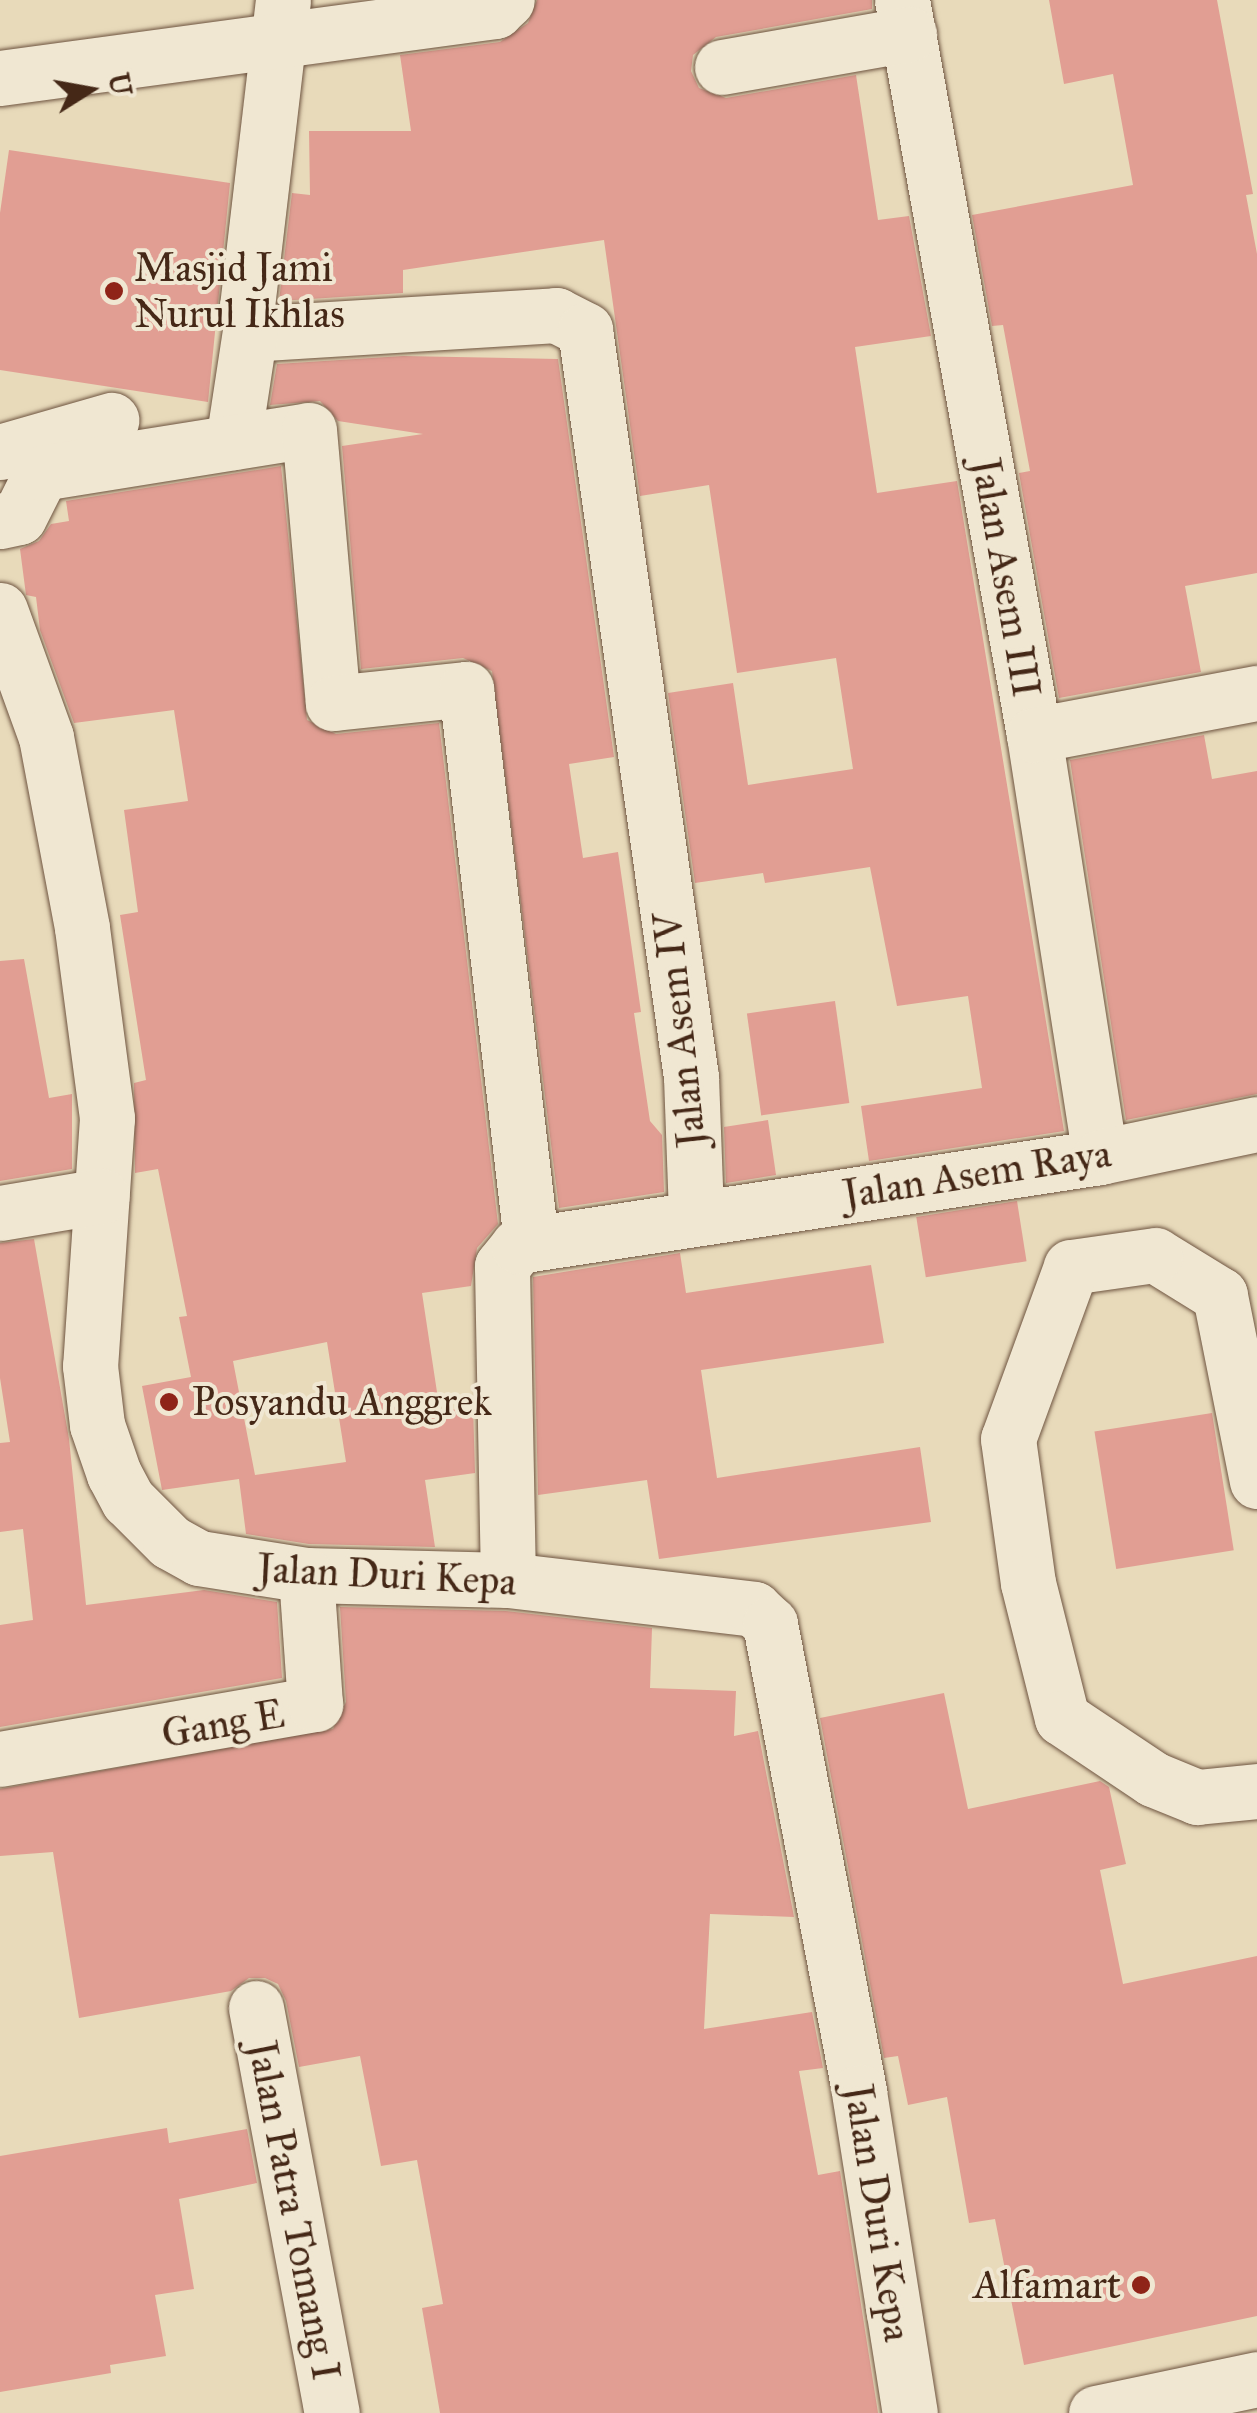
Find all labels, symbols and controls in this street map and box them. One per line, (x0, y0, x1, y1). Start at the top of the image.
north arrow (40, 40, 140, 140)
text: U (101, 70, 139, 98)
place label: Masjid Jami Nurul Ikhlas (134, 244, 345, 338)
marker: Masjid Jami Nurul Ikhlas (103, 280, 125, 302)
street label: Jalan Asem III (961, 455, 1051, 701)
street label: Jalan Asem IV (644, 910, 716, 1150)
street label: Jalan Asem Raya (840, 1129, 1114, 1219)
place label: Posyandu Anggrek (192, 1378, 492, 1426)
marker: Posyandu Anggrek (156, 1389, 182, 1415)
street label: Jalan Duri Kepa (256, 1544, 518, 1606)
street label: Gang E (158, 1690, 288, 1758)
street label: Jalan Patra Tomang I (238, 2037, 350, 2385)
street label: Jalan Duri Kepa (834, 2081, 922, 2345)
place label: Alfamart (973, 2261, 1121, 2309)
marker: Alfamart (1130, 2274, 1152, 2296)

